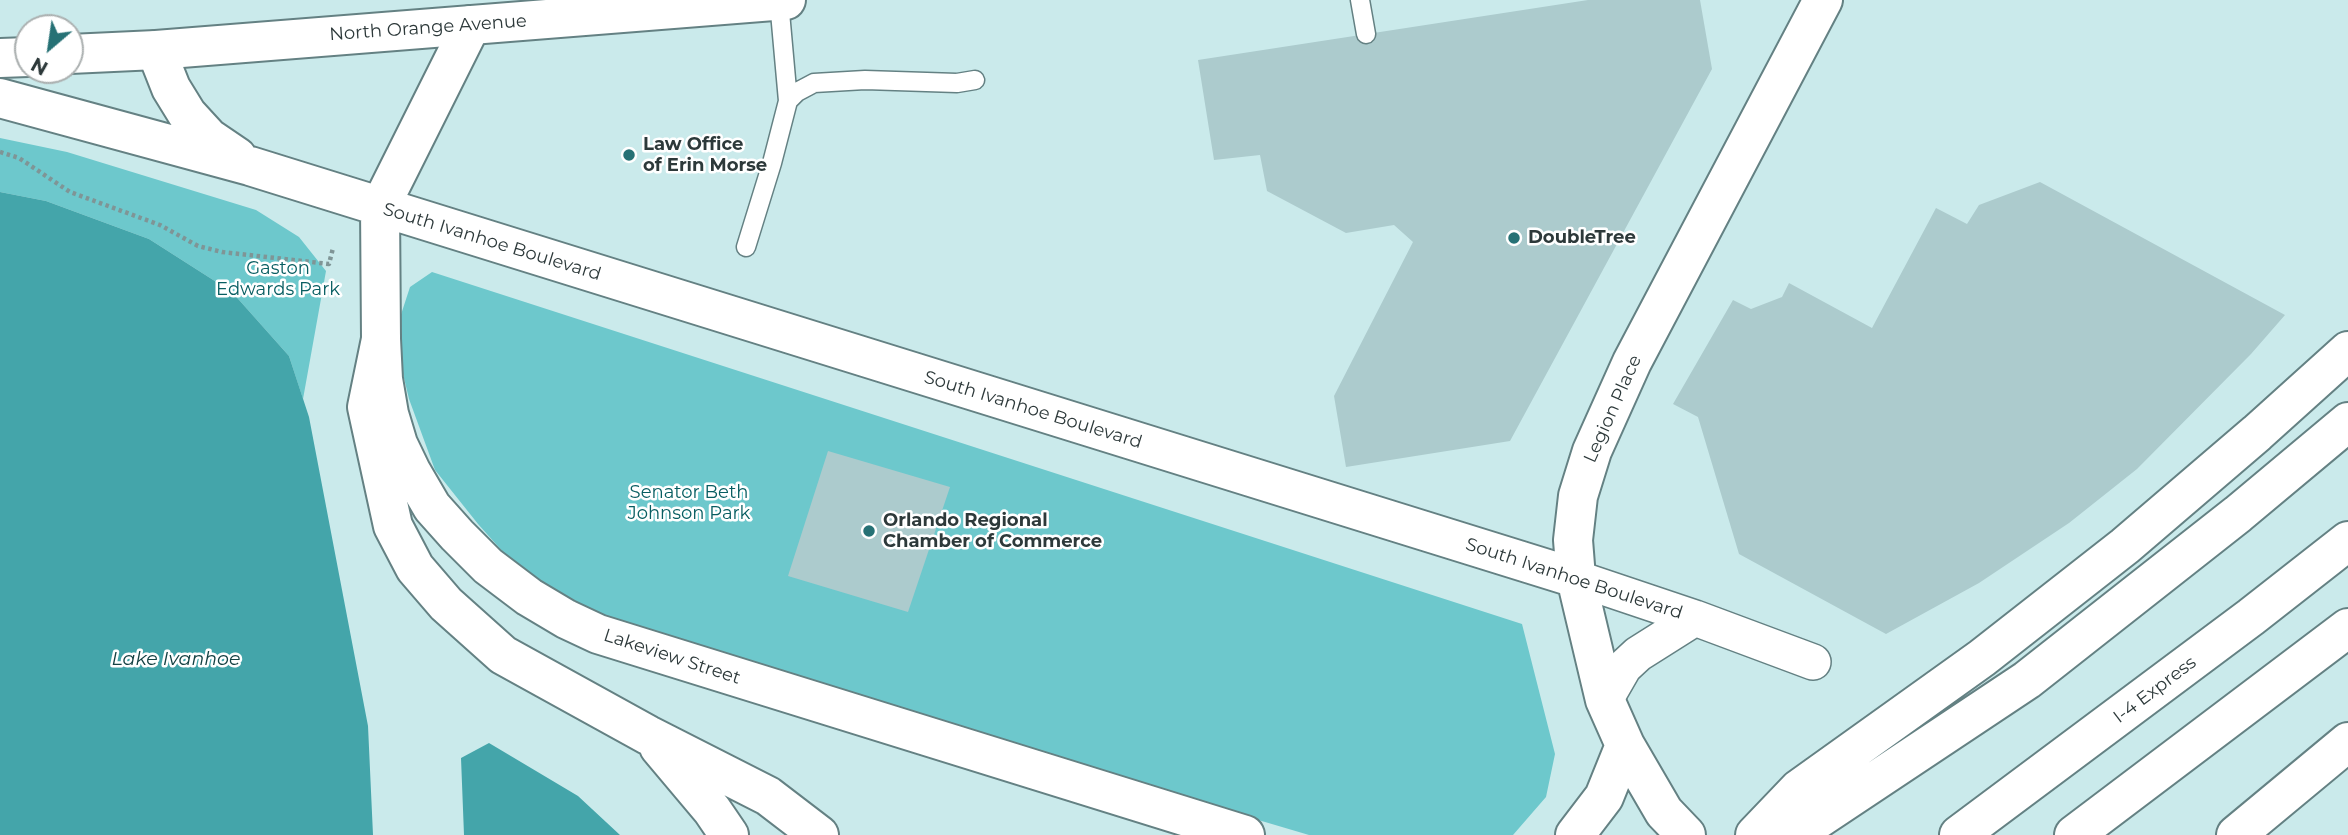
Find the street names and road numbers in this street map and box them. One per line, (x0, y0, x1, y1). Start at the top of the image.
street label: North Orange Avenue (329, 10, 527, 46)
street label: South Ivanhoe Boulevard (380, 198, 604, 286)
street label: Legion Place (1580, 352, 1646, 466)
street label: South Ivanhoe Boulevard (921, 366, 1145, 454)
street label: South Ivanhoe Boulevard (1463, 534, 1685, 624)
street label: Lakeview Street (601, 625, 743, 689)
street label: I-4 Express (2109, 652, 2201, 728)

